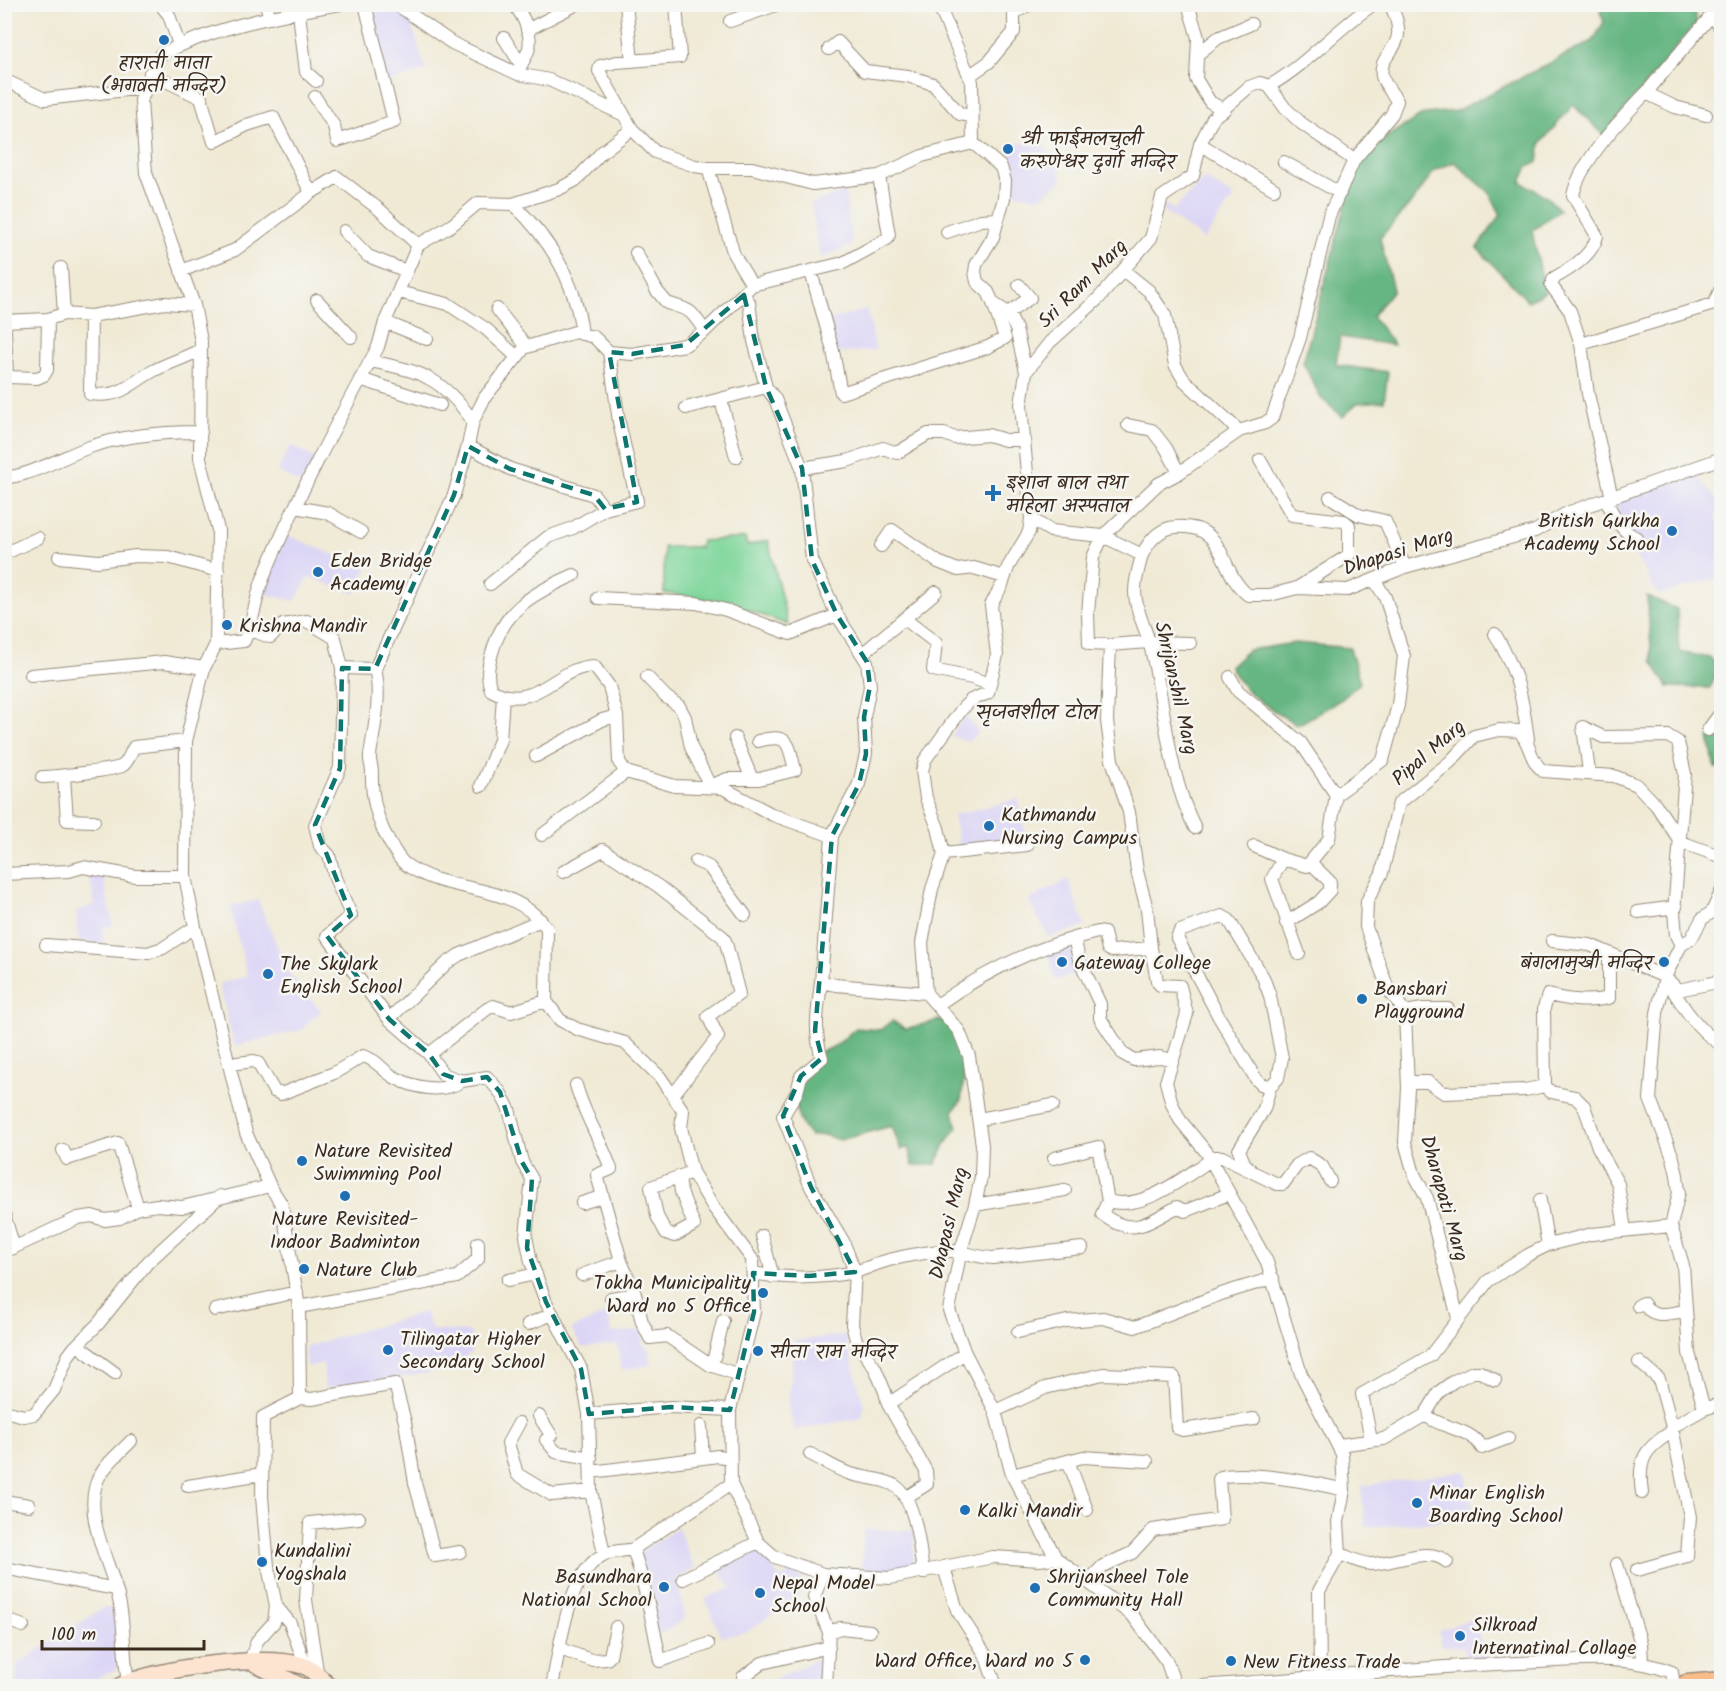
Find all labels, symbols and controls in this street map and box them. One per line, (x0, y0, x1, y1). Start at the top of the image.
marker: हाराती माता (भगवती मन्दिर) (157, 33, 171, 47)
place label: हाराती माता (भगवती मन्दिर) (101, 48, 227, 103)
place label: श्री फाईमलचुली करुणेश्वर दुर्गा मन्दिर (1020, 124, 1178, 179)
marker: श्री फाईमलचुली करुणेश्वर दुर्गा मन्दिर (1001, 142, 1015, 156)
street label: Sri Ram Marg (1031, 232, 1136, 337)
place label: इशान बाल तथा महिला अस्पताल (1006, 468, 1133, 523)
marker: इशान बाल तथा महिला अस्पताल (984, 484, 1002, 502)
place label: British Gurkha Academy School (1524, 506, 1660, 561)
street label: Dhapasi Marg (1339, 520, 1458, 586)
marker: British Gurkha Academy School (1665, 524, 1679, 538)
place label: Eden Bridge Academy (330, 546, 432, 601)
marker: Eden Bridge Academy (311, 565, 325, 579)
place label: Krishna Mandir (239, 611, 368, 643)
marker: Krishna Mandir (220, 618, 234, 632)
street label: Shrijanshil Marg (1144, 619, 1206, 758)
district label: सृजनशील टोल (976, 697, 1102, 730)
street label: Pipal Marg (1385, 712, 1473, 795)
place label: Kathmandu Nursing Campus (1001, 800, 1138, 855)
marker: Kathmandu Nursing Campus (982, 819, 996, 833)
place label: Gateway College (1074, 948, 1211, 980)
place label: बंगलामुखी मन्दिर (1520, 948, 1655, 980)
place label: The Skylark English School (280, 949, 402, 1004)
marker: Gateway College (1055, 955, 1069, 969)
marker: बंगलामुखी मन्दिर (1657, 955, 1671, 969)
marker: The Skylark English School (261, 967, 275, 981)
place label: Bansbari Playground (1374, 974, 1465, 1029)
marker: Bansbari Playground (1355, 992, 1369, 1006)
street label: Dharapati Marg (1410, 1132, 1476, 1265)
place label: Nature Revisited Swimming Pool (314, 1136, 453, 1191)
marker: Nature Revisited Swimming Pool (295, 1154, 309, 1168)
street label: Dhapasi Marg (921, 1164, 978, 1283)
marker: Nature Revisited- Indoor Badminton (338, 1189, 352, 1203)
place label: Nature Revisited- Indoor Badminton (270, 1204, 420, 1259)
place label: Nature Club (316, 1255, 417, 1287)
marker: Nature Club (297, 1262, 311, 1276)
place label: Tokha Municipality Ward no 5 Office (594, 1268, 752, 1323)
marker: Tokha Municipality Ward no 5 Office (756, 1286, 770, 1300)
place label: Tilingatar Higher Secondary School (400, 1324, 545, 1379)
place label: सीता राम मन्दिर (770, 1337, 899, 1369)
marker: Tilingatar Higher Secondary School (381, 1343, 395, 1357)
marker: सीता राम मन्दिर (751, 1344, 765, 1358)
place label: Minar English Boarding School (1429, 1478, 1563, 1533)
place label: Kalki Mandir (977, 1496, 1084, 1528)
marker: Minar English Boarding School (1410, 1496, 1424, 1510)
marker: Kalki Mandir (958, 1503, 972, 1517)
place label: Kundalini Yogshala (274, 1536, 352, 1591)
marker: Kundalini Yogshala (255, 1555, 269, 1569)
place label: Basundhara National School (521, 1562, 652, 1617)
place label: Shrijansheel Tole Community Hall (1047, 1562, 1189, 1617)
place label: Nepal Model School (772, 1568, 875, 1623)
marker: Basundhara National School (657, 1580, 671, 1594)
marker: Shrijansheel Tole Community Hall (1028, 1581, 1042, 1595)
marker: Nepal Model School (753, 1586, 767, 1600)
place label: Silkroad Internatinal Collage (1472, 1610, 1636, 1665)
scale bar (42, 1613, 204, 1651)
text: 100 m (51, 1621, 96, 1650)
marker: Silkroad Internatinal Collage (1453, 1629, 1467, 1643)
place label: Ward Office, Ward no 5 (874, 1646, 1074, 1678)
place label: New Fitness Trade (1243, 1647, 1400, 1679)
marker: Ward Office, Ward no 5 (1078, 1653, 1092, 1667)
marker: New Fitness Trade (1224, 1654, 1238, 1668)

